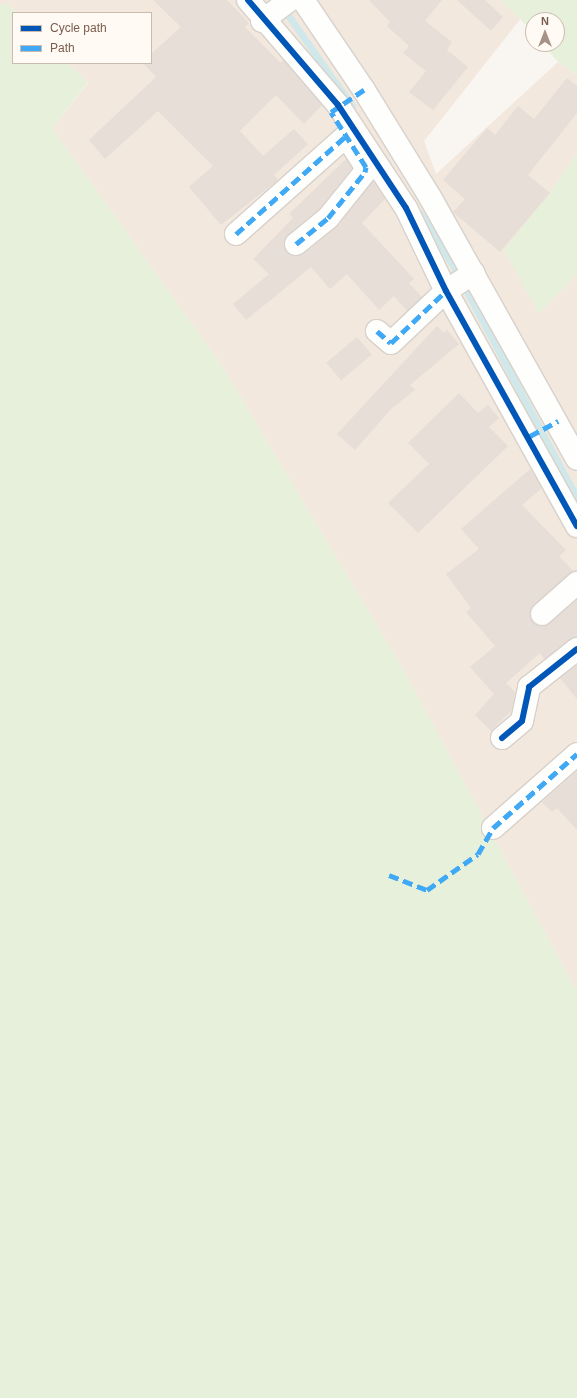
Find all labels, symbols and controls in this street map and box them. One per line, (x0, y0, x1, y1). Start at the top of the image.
legend (12, 12, 152, 64)
north arrow (525, 12, 565, 52)
text: N (541, 15, 549, 27)
text: Cycle path (50, 21, 107, 35)
text: Path (50, 41, 75, 55)

